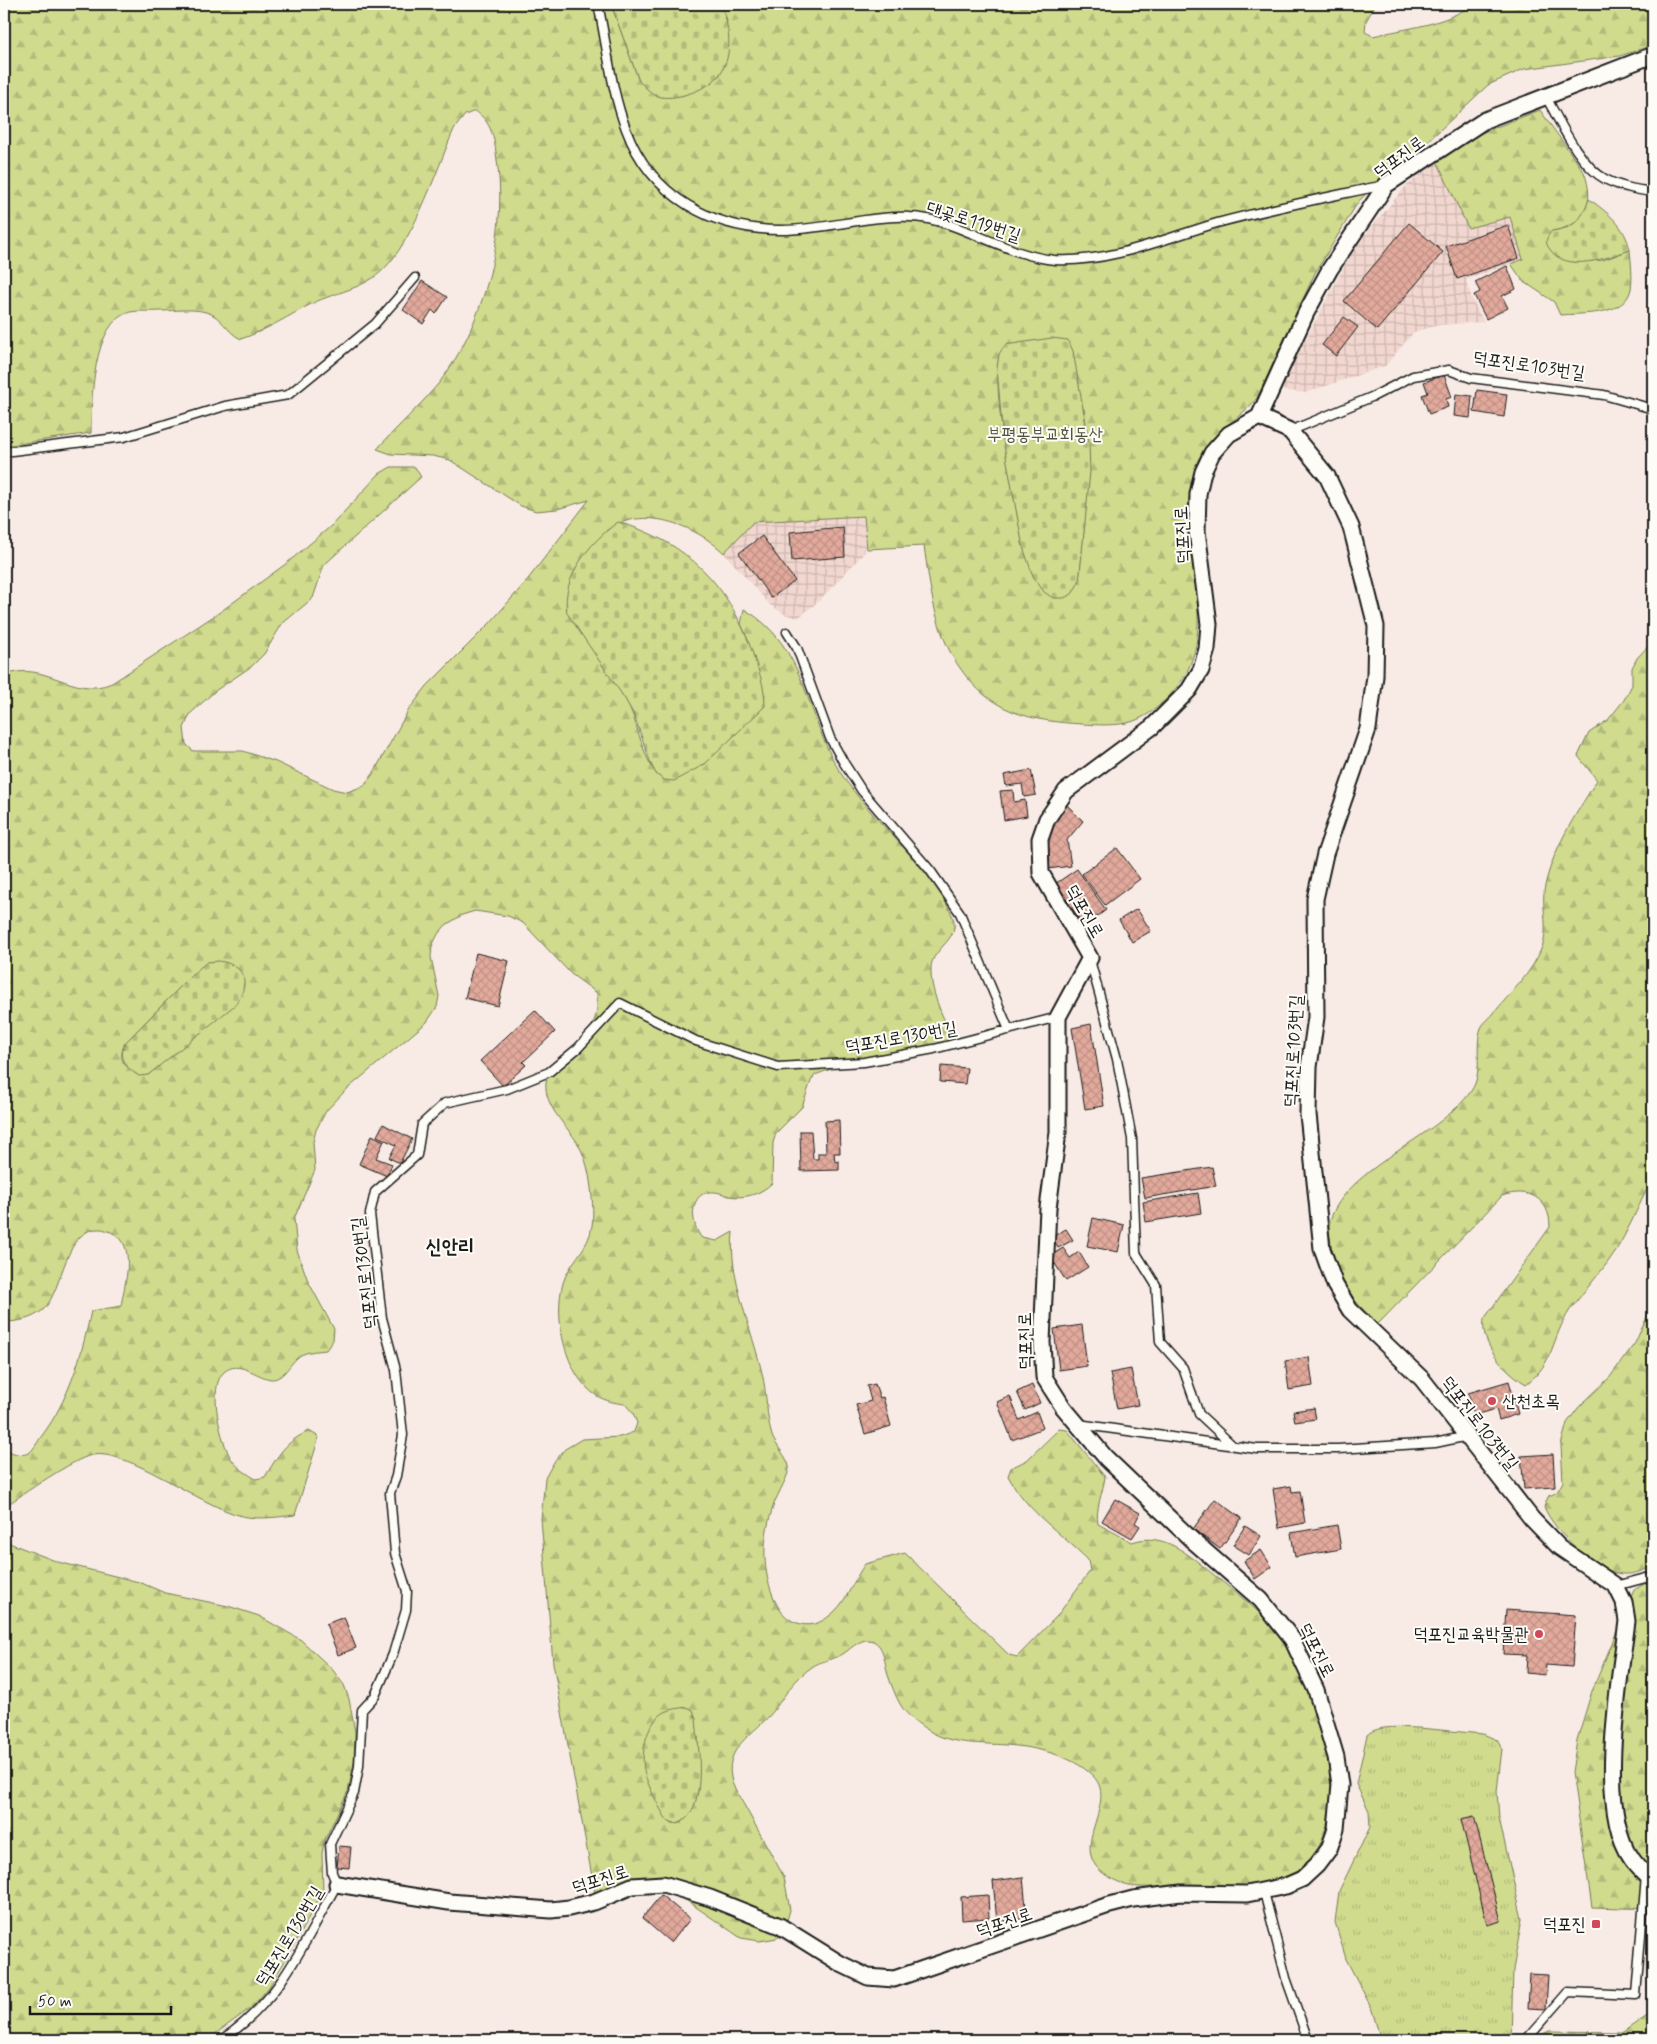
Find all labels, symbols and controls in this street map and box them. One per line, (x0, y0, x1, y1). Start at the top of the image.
street label: 덕포진로 (1369, 131, 1430, 185)
street label: 대곶로119번길 (924, 195, 1024, 249)
street label: 덕포진로103번길 (1471, 346, 1587, 386)
park label: 부평동부교회동산 (987, 423, 1103, 447)
street label: 덕포진로 (1169, 505, 1196, 565)
street label: 덕포진로 (1059, 880, 1109, 943)
street label: 덕포진로103번길 (1279, 993, 1309, 1108)
street label: 덕포진로130번길 (843, 1016, 959, 1060)
street label: 덕포진로130번길 (346, 1215, 384, 1330)
district label: 신안리 (426, 1234, 474, 1261)
street label: 덕포진로 (1013, 1312, 1039, 1370)
street label: 덕포진로103번길 (1435, 1372, 1524, 1476)
place label: 산천초목 (1502, 1390, 1560, 1414)
marker: 산천초목 (1486, 1395, 1498, 1407)
street label: 덕포진로 (1292, 1619, 1340, 1682)
place label: 덕포진교육박물관 (1413, 1623, 1529, 1647)
marker: 덕포진교육박물관 (1533, 1628, 1545, 1640)
street label: 덕포진로 (569, 1860, 632, 1900)
street label: 덕포진로130번길 (250, 1881, 330, 1991)
street label: 덕포진로 (973, 1902, 1036, 1944)
place label: 덕포진 (1543, 1913, 1586, 1937)
marker: 덕포진 (1590, 1918, 1602, 1930)
scale bar (30, 1984, 171, 2016)
text: 50 m (38, 1992, 72, 2012)

